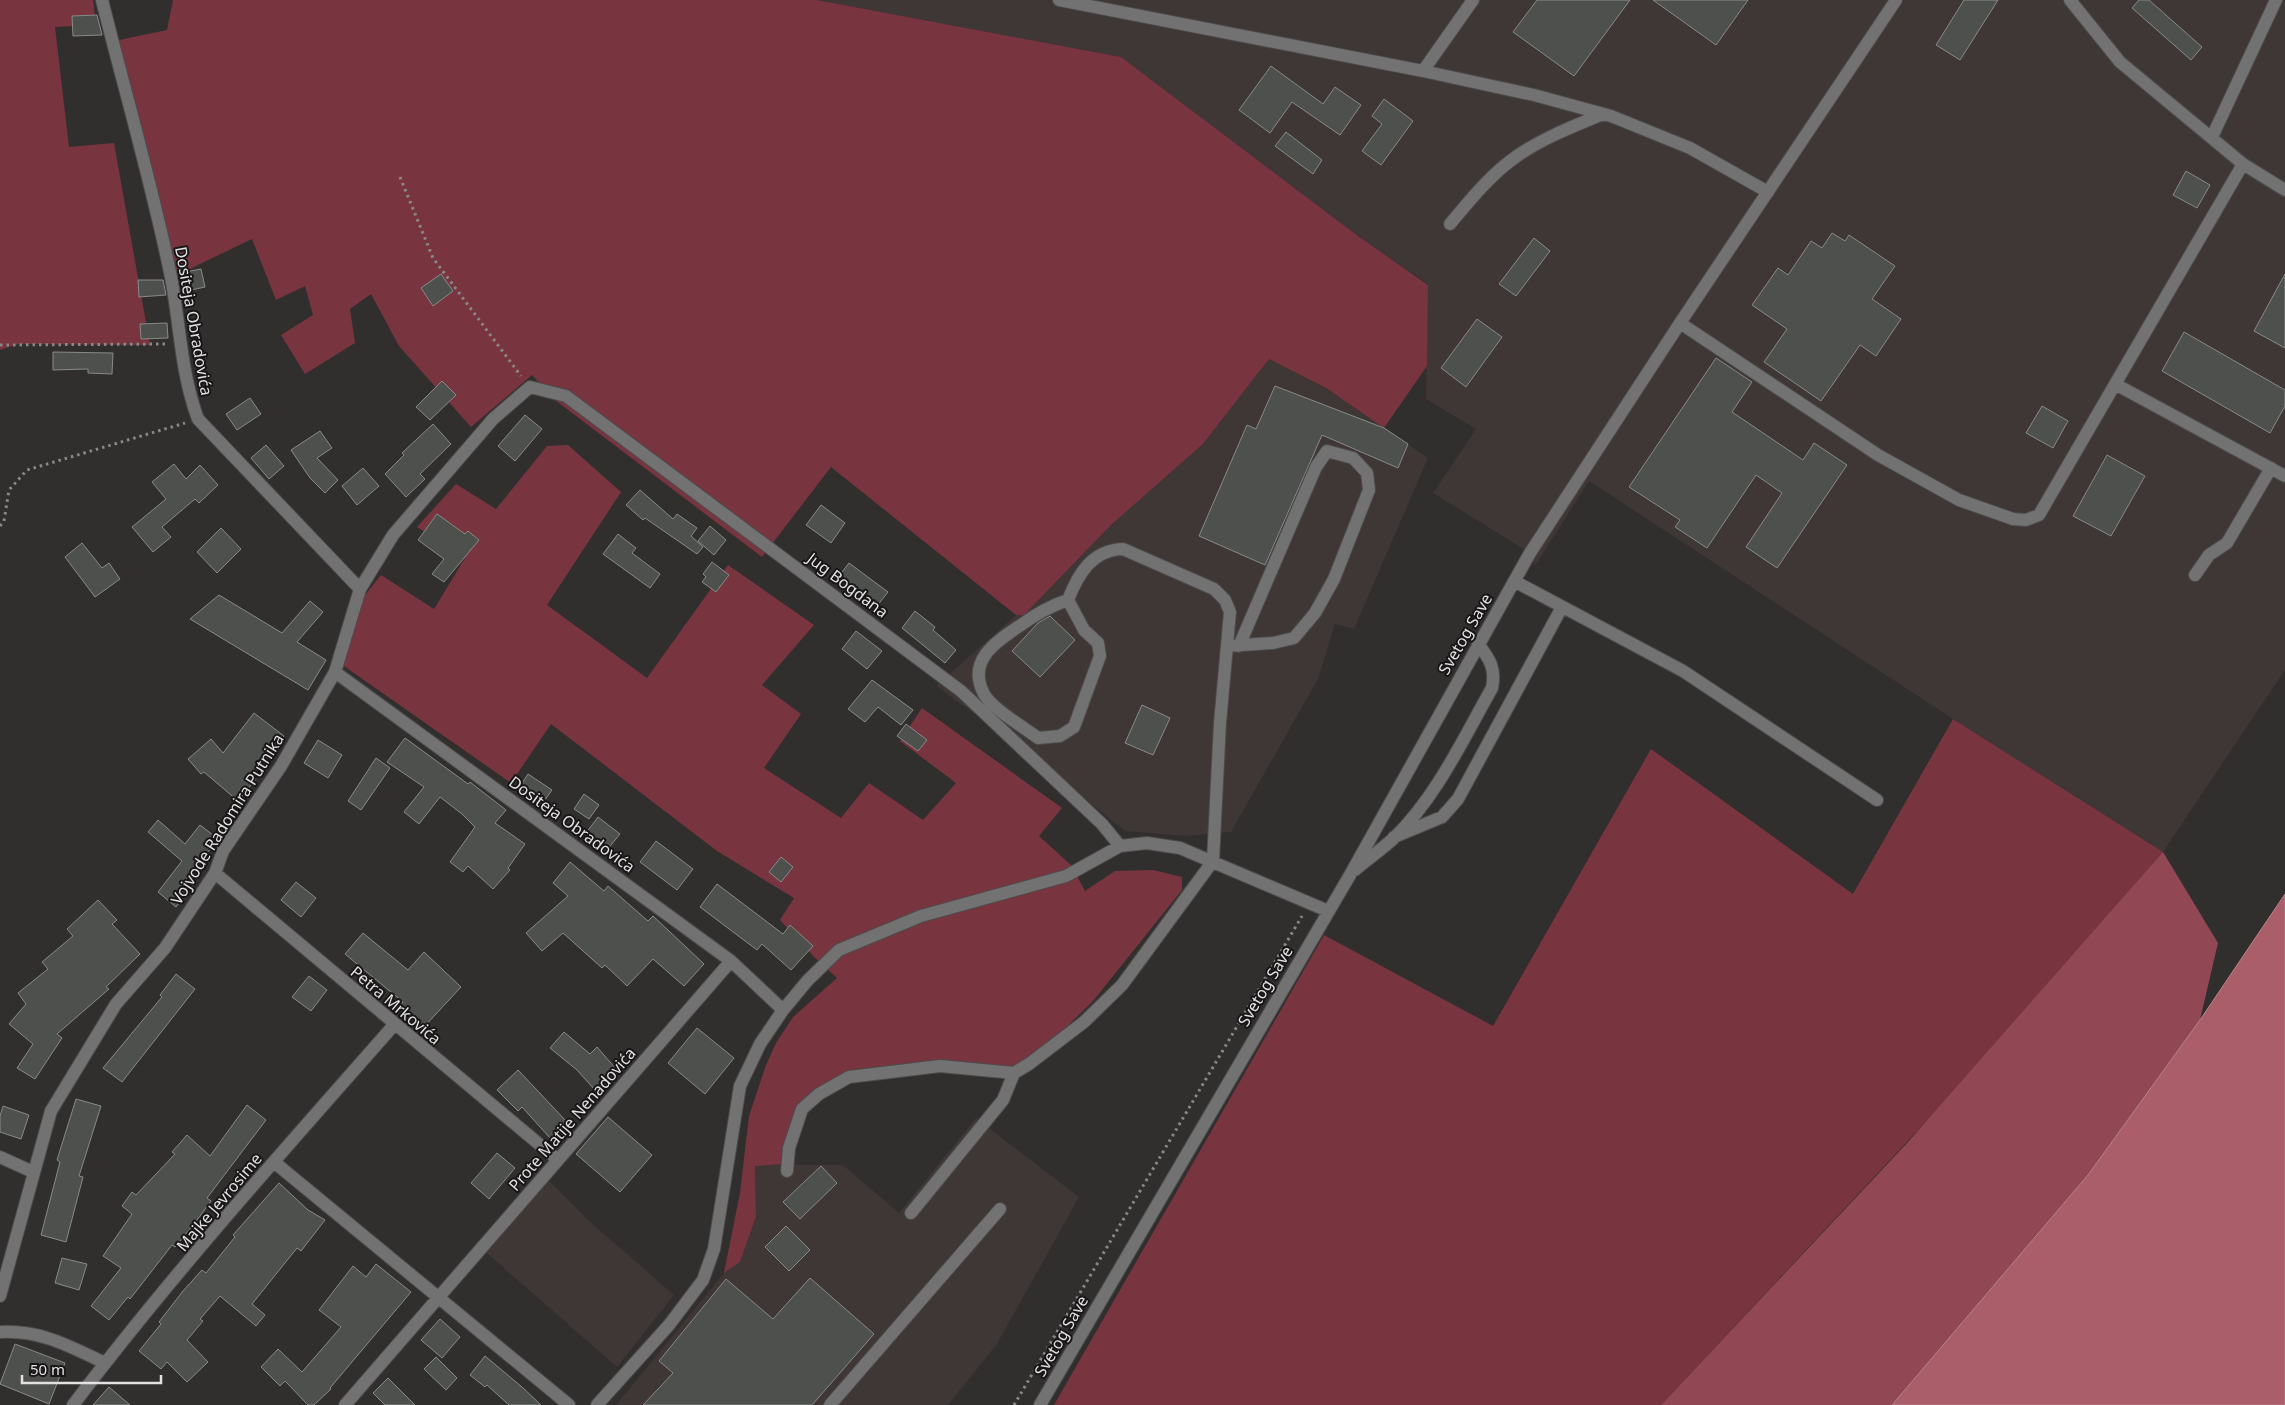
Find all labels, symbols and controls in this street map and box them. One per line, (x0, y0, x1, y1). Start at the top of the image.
street label: Dositeja Obradovića (170, 245, 218, 397)
street label: Jug Bogdana (802, 546, 893, 623)
street label: Svetog Save (1433, 589, 1497, 679)
street label: Vojvode Radomira Putnika (165, 729, 289, 909)
street label: Dositeja Obradovića (504, 771, 640, 877)
street label: Svetog Save (1232, 942, 1298, 1030)
street label: Petra Mrkovića (346, 961, 446, 1049)
street label: Prote Matije Nenadovića (504, 1043, 640, 1195)
street label: Majke Jevrosime (171, 1148, 267, 1256)
street label: Svetog Save (1029, 1291, 1093, 1381)
scale bar (22, 1352, 161, 1384)
text: 50 m (30, 1359, 65, 1379)

